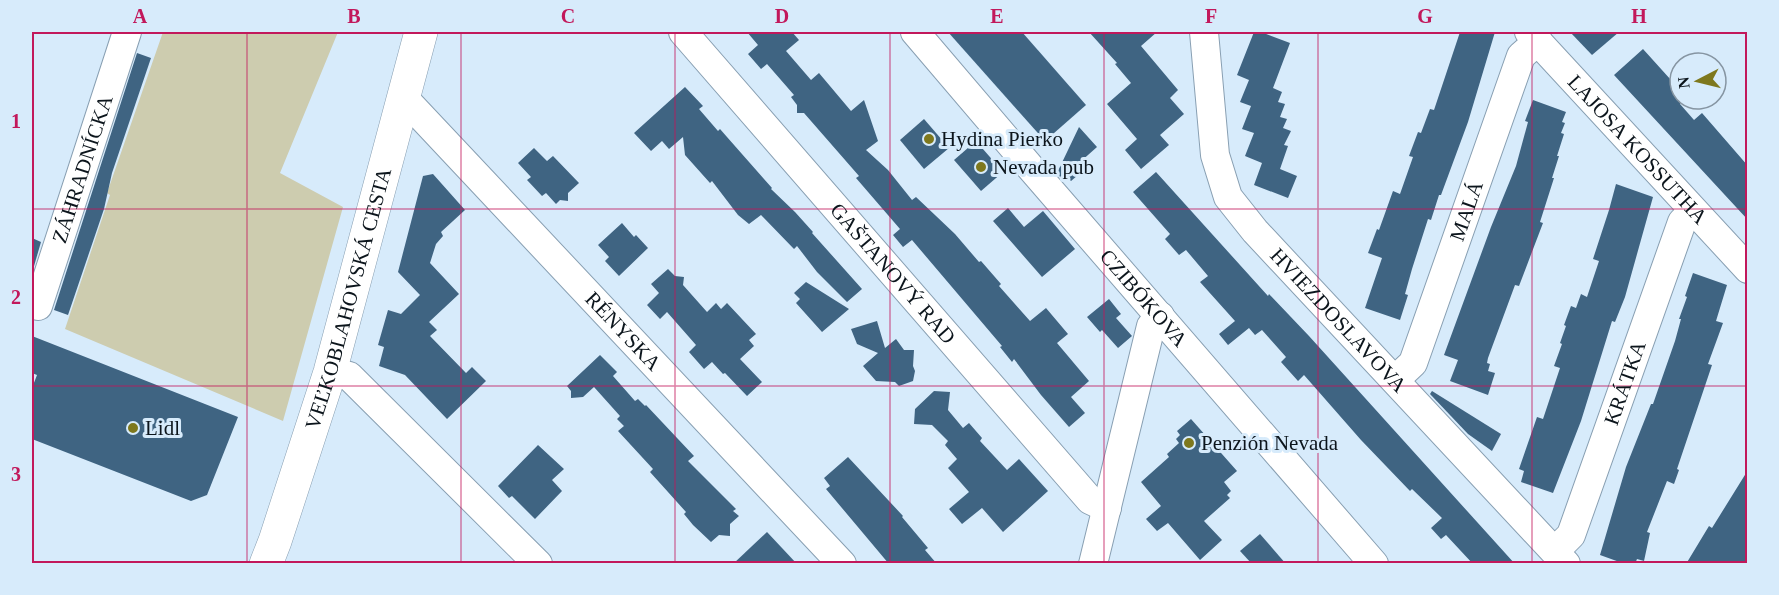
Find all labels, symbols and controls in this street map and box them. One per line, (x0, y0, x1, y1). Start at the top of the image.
text: A (133, 5, 148, 27)
text: B (347, 5, 361, 27)
text: C (561, 5, 575, 27)
text: D (775, 5, 789, 27)
text: E (990, 5, 1004, 27)
text: F (1205, 5, 1217, 27)
text: G (1417, 5, 1433, 27)
text: H (1631, 5, 1647, 27)
north arrow (1668, 51, 1728, 111)
street label: LAJOSA KOSSUTHA (1563, 70, 1713, 230)
text: N (1674, 76, 1693, 90)
street label: ZÁHRADNÍCKA (47, 91, 118, 246)
text: 1 (11, 110, 21, 132)
place label: Hydina Pierko (941, 127, 1063, 151)
marker: Hydina Pierko (922, 132, 936, 146)
place label: Nevada pub (993, 155, 1094, 179)
marker: Nevada pub (974, 160, 988, 174)
street label: VEĽKOBLAHOVSKÁ CESTA (300, 164, 396, 433)
street label: MALÁ (1445, 177, 1488, 244)
street label: GAŠTANOVÝ RAD (825, 198, 961, 349)
street label: HVIEZDOSLAVOVA (1265, 243, 1412, 398)
street label: CZIBÓKOVA (1095, 245, 1193, 352)
text: 2 (11, 286, 21, 308)
street label: RÉNYSKA (580, 287, 666, 376)
street label: KRÁTKA (1599, 337, 1651, 428)
place label: Lidl (145, 416, 180, 440)
marker: Lidl (126, 421, 140, 435)
place label: Penzión Nevada (1201, 431, 1339, 455)
marker: Penzión Nevada (1182, 436, 1196, 450)
text: 3 (11, 463, 21, 485)

